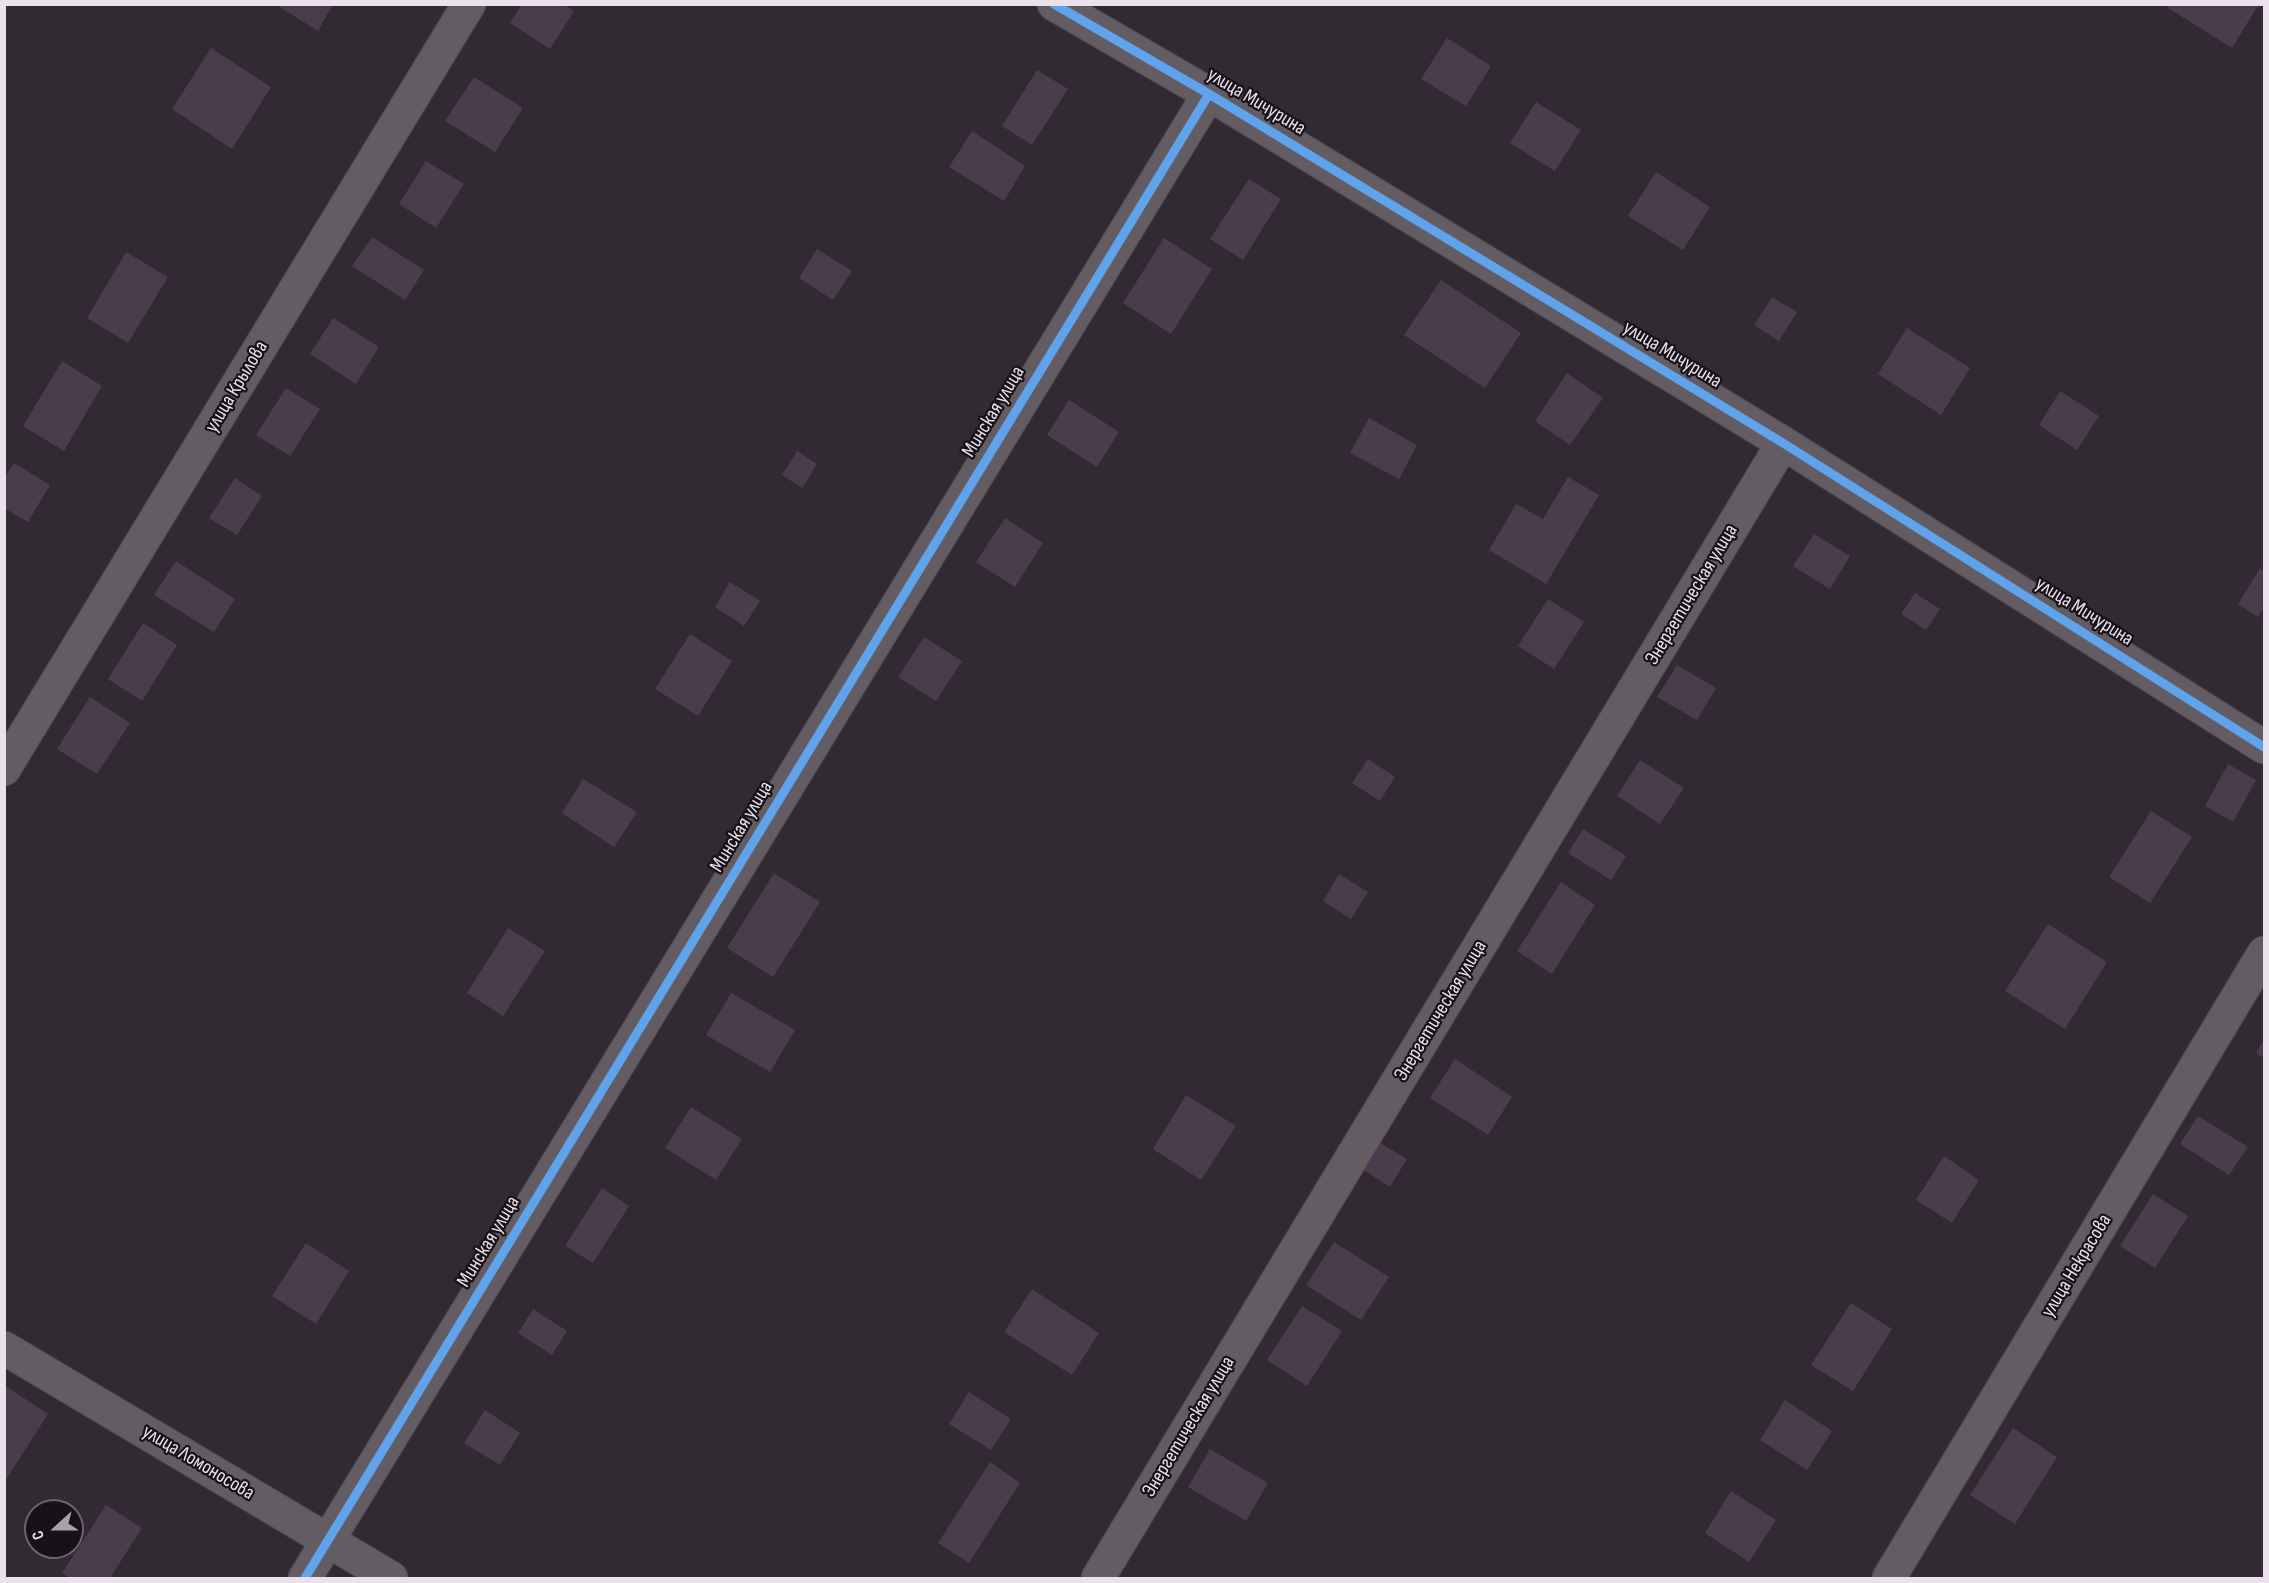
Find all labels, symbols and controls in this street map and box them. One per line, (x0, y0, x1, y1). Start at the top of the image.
street label: улица Мичурина (1202, 63, 1310, 141)
street label: улица Мичурина (1618, 316, 1726, 394)
street label: улица Крылова (200, 337, 274, 437)
street label: Минская улица (957, 362, 1031, 462)
street label: Энергетическая улица (1641, 520, 1743, 670)
street label: улица Мичурина (2031, 572, 2137, 652)
street label: Минская улица (705, 777, 779, 877)
street label: Энергетическая улица (1390, 936, 1492, 1086)
street label: Минская улица (452, 1192, 526, 1292)
street label: улица Некрасова (2037, 1210, 2117, 1322)
street label: Энергетическая улица (1138, 1352, 1240, 1502)
street label: улица Ломоносова (138, 1420, 258, 1506)
north arrow (24, 1499, 84, 1559)
text: С (28, 1528, 49, 1542)

